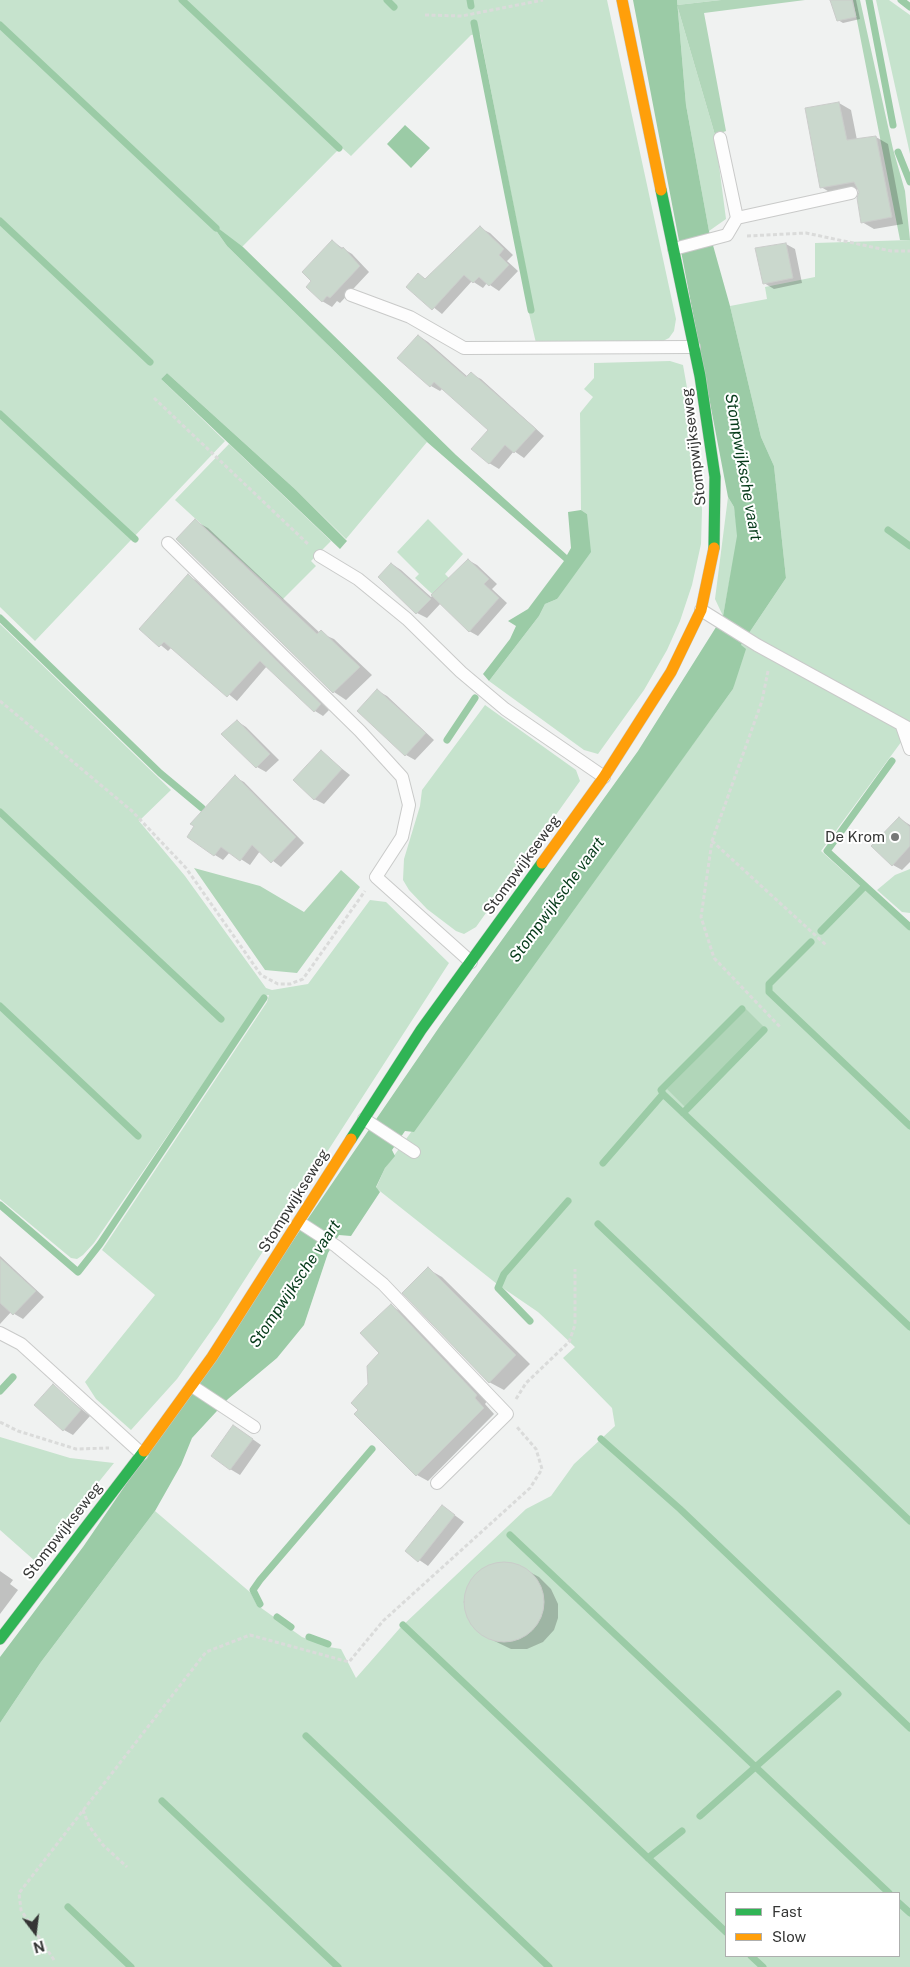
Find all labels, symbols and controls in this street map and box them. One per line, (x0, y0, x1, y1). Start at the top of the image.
street label: Stompwijkseweg (678, 387, 710, 507)
water label: Stompwijksche vaart (721, 392, 765, 542)
street label: Stompwijkseweg (480, 812, 564, 918)
place label: De Krom (825, 828, 885, 846)
marker: De Krom (889, 831, 901, 843)
water label: Stompwijksche vaart (505, 834, 609, 966)
street label: Stompwijkseweg (255, 1146, 333, 1256)
water label: Stompwijksche vaart (245, 1217, 345, 1351)
street label: Stompwijkseweg (19, 1479, 107, 1583)
legend (725, 1892, 900, 1957)
text: Fast (772, 1903, 802, 1920)
north arrow (10, 1907, 60, 1957)
text: Slow (772, 1928, 806, 1945)
text: N (32, 1937, 46, 1956)

